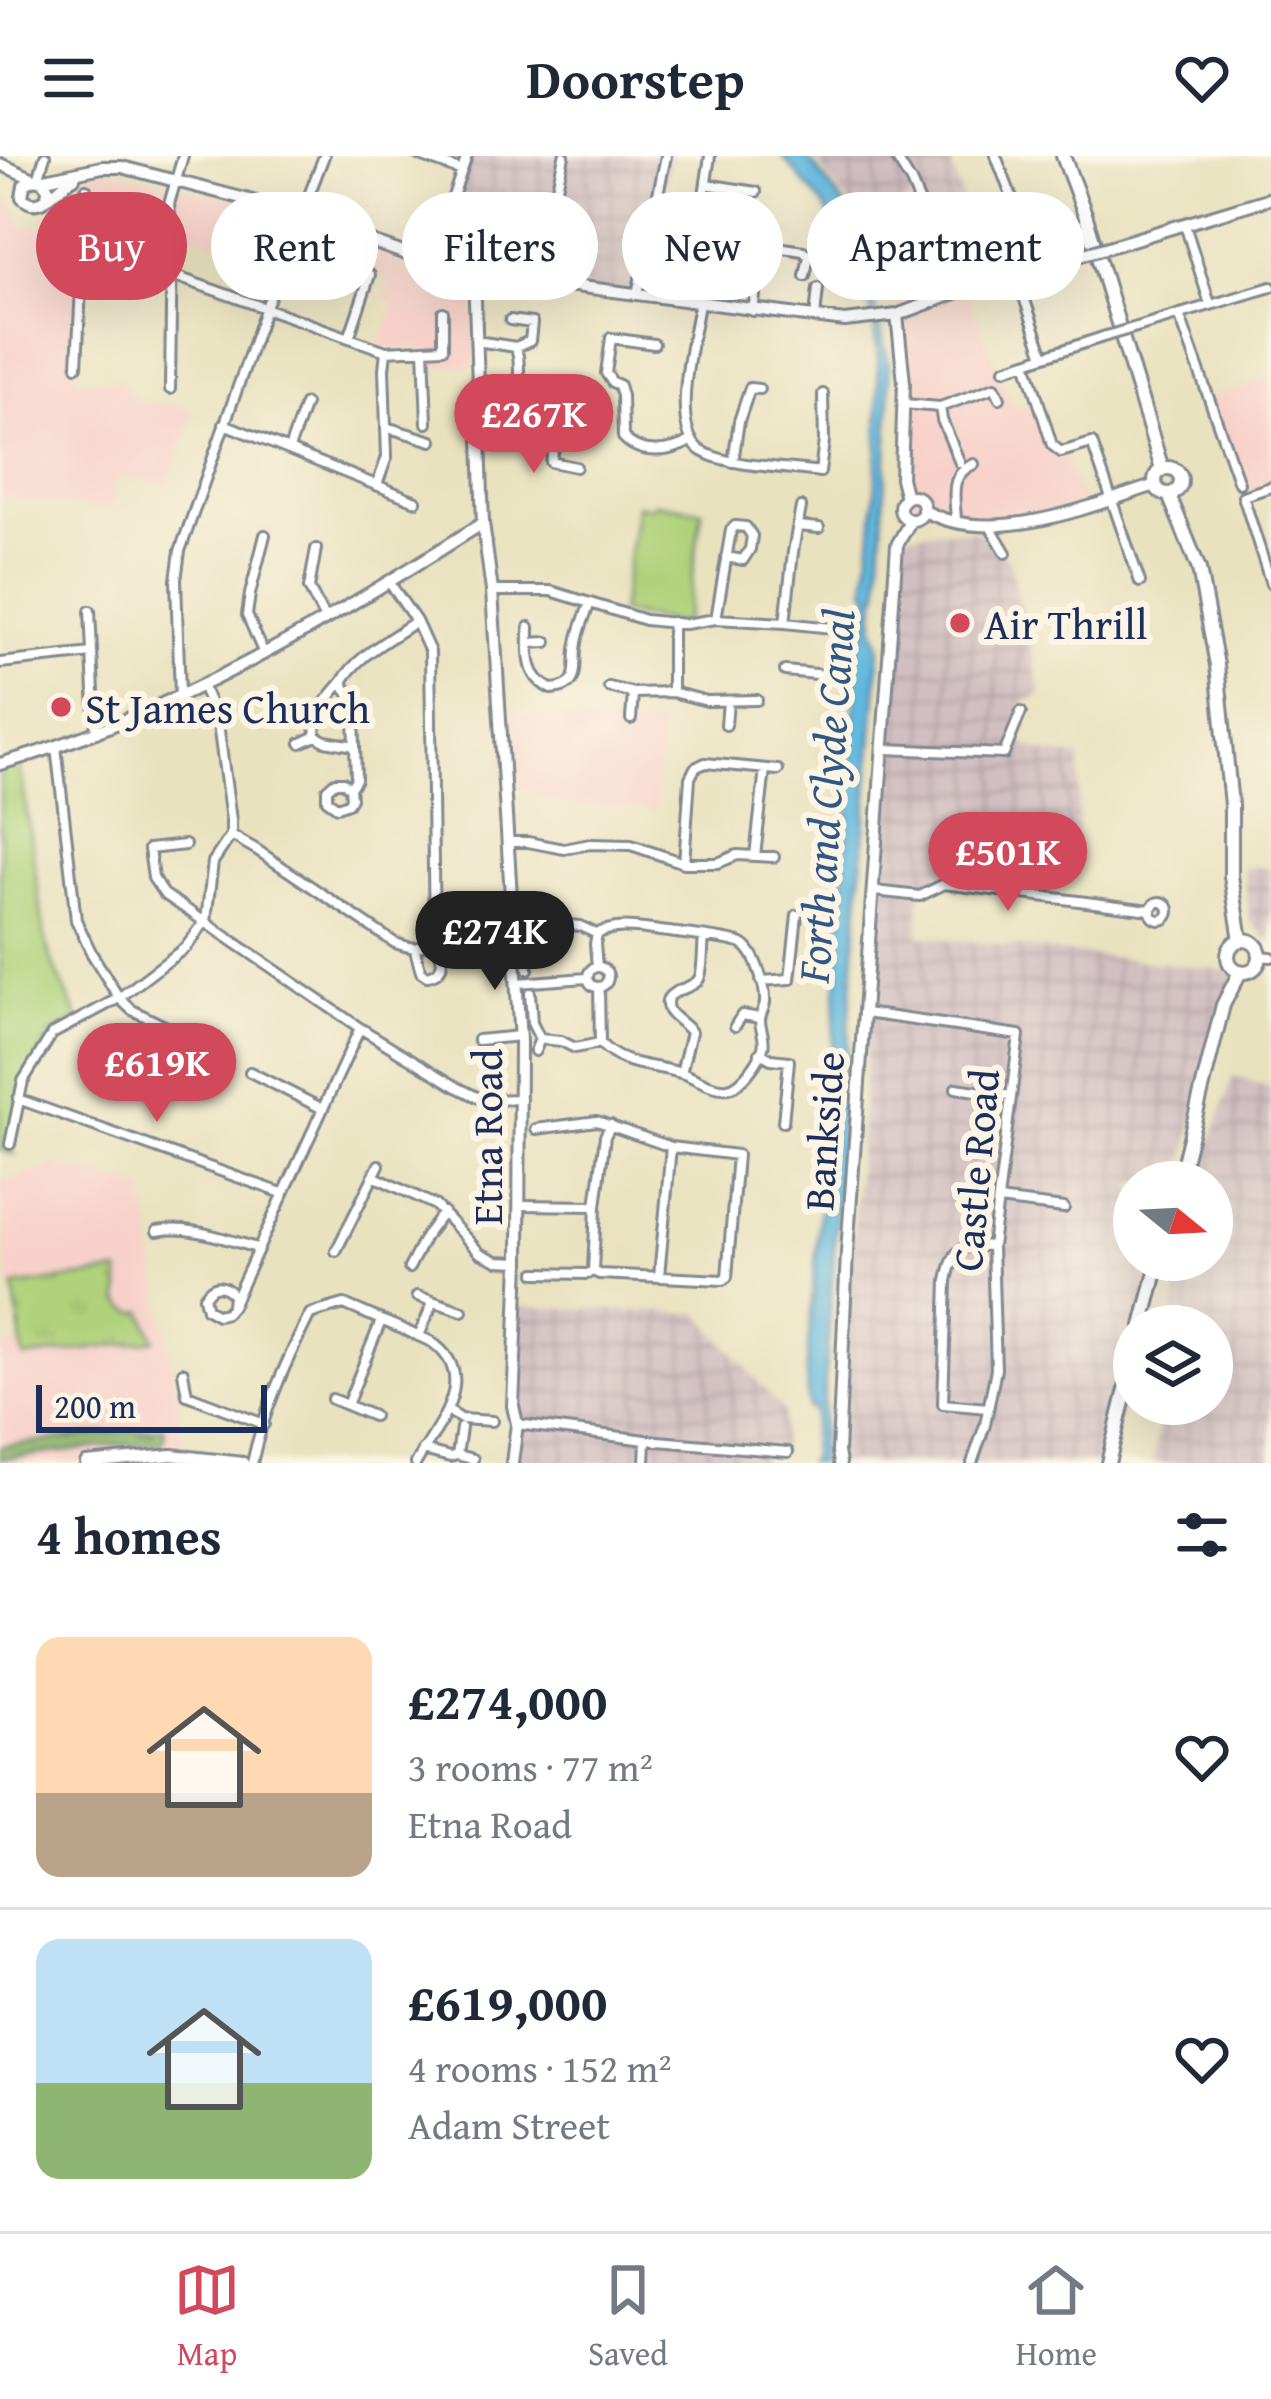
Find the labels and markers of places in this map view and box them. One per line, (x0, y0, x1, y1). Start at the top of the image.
pin: £267K (450, 374, 618, 476)
place label: Air Thrill (984, 593, 1148, 654)
marker: Air Thrill (947, 610, 973, 636)
place label: St James Church (85, 677, 370, 738)
marker: St James Church (48, 694, 74, 720)
pin: £501K (924, 812, 1092, 914)
pin: £274K (411, 891, 579, 993)
pin: £619K (73, 1023, 241, 1125)

